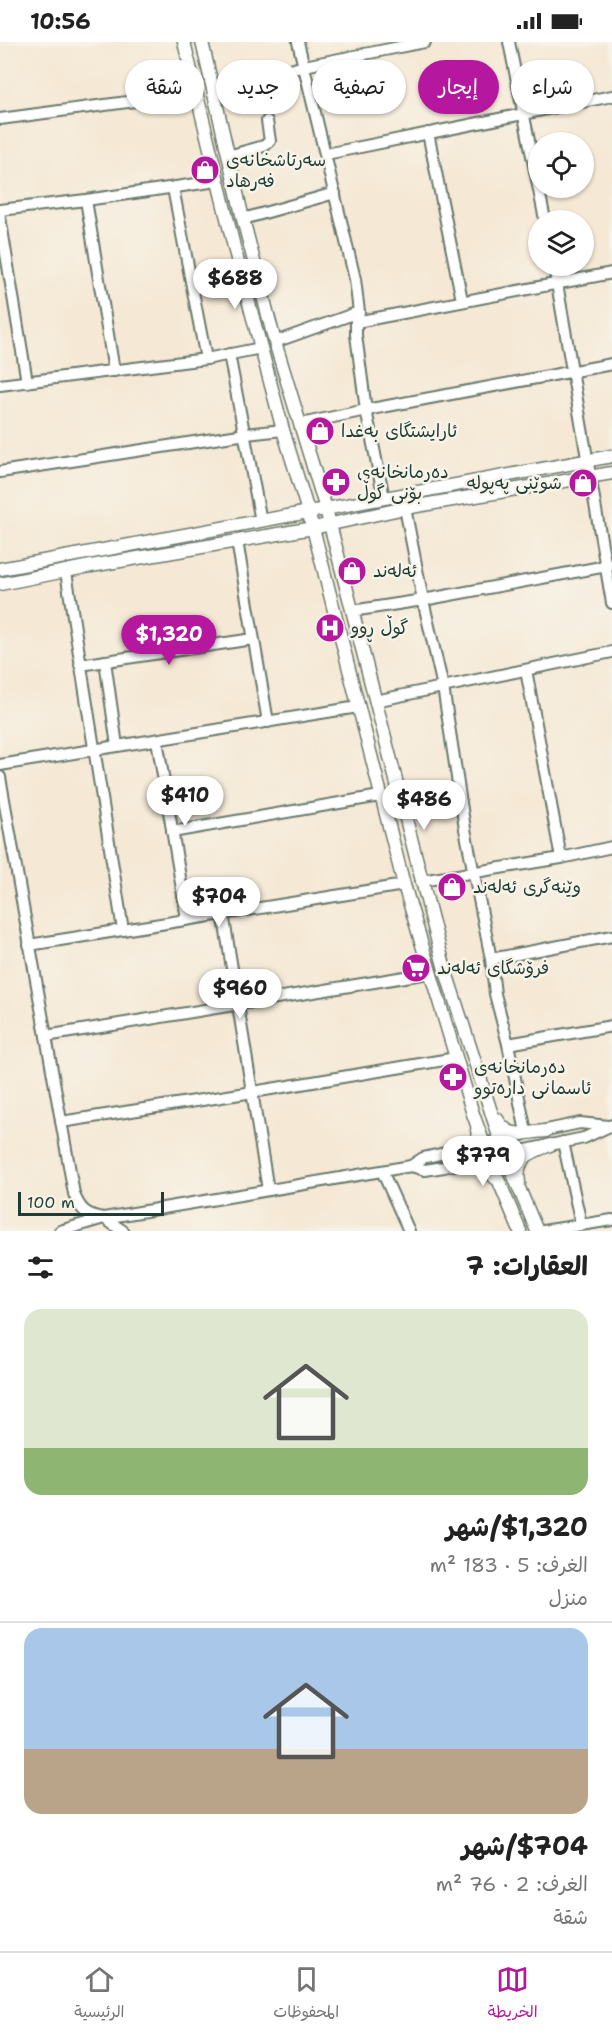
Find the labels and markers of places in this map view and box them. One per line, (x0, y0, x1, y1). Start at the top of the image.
place label: سەرتاشخانەی فەرهاد (226, 148, 326, 193)
shop icon: سەرتاشخانەی فەرهاد (189, 154, 221, 186)
pin: $688 (199, 259, 271, 310)
shop icon: ئارایشتگای بەغدا (304, 415, 336, 447)
place label: ئارایشتگای بەغدا (341, 419, 457, 443)
place label: دەرمانخانەی بۆنی گوڵ (357, 460, 449, 505)
pharmacy icon: دەرمانخانەی بۆنی گوڵ (320, 466, 352, 498)
shop icon: شوێنی پەپولە (567, 467, 599, 499)
place label: شوێنی پەپولە (467, 471, 562, 495)
shop icon: ئەلەند (336, 555, 368, 587)
place label: ئەلەند (373, 559, 417, 583)
hospital icon: گوڵ ڕوو (314, 612, 346, 644)
place label: گوڵ ڕوو (350, 614, 409, 643)
pin: $1,320 (120, 615, 218, 666)
pin: $410 (149, 776, 221, 827)
pin: $486 (388, 780, 460, 831)
shop icon: وێنەگری ئەلەند (436, 871, 468, 903)
place label: وێنەگری ئەلەند (473, 875, 581, 899)
pin: $704 (183, 877, 255, 928)
supermarket icon: فرۆشگای ئەلەند (400, 952, 432, 984)
place label: فرۆشگای ئەلەند (437, 956, 549, 980)
pin: $960 (204, 969, 276, 1020)
place label: دەرمانخانەی ئاسمانی دارەتوو (473, 1055, 591, 1100)
pharmacy icon: دەرمانخانەی ئاسمانی دارەتوو (437, 1061, 469, 1093)
pin: $779 (447, 1136, 519, 1187)

